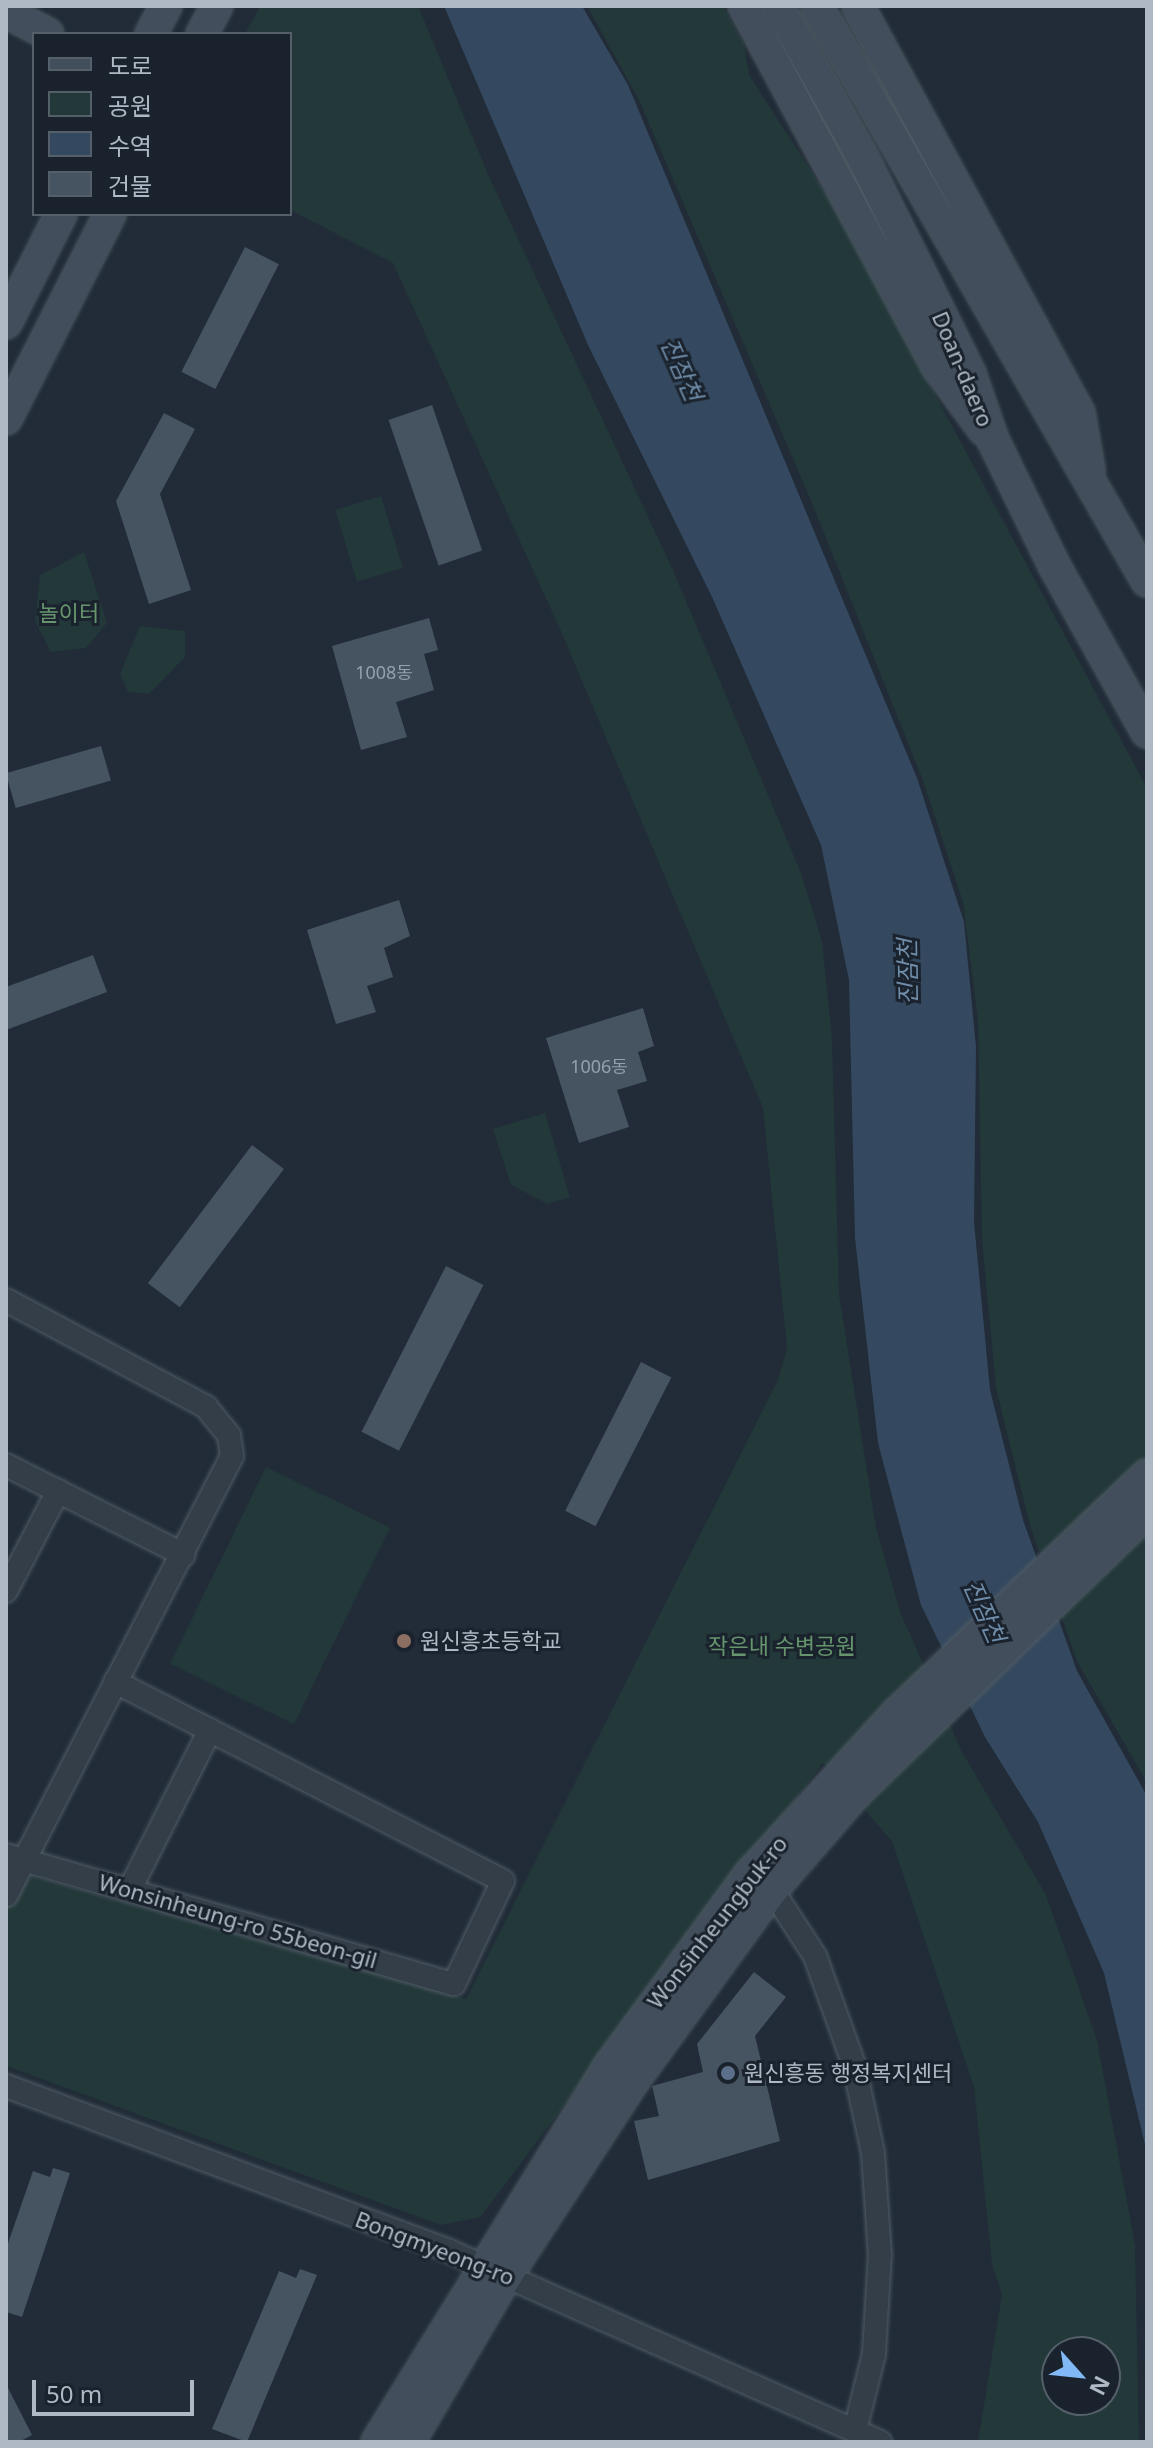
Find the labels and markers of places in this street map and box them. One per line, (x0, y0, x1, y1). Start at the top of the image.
place label: 원신흥초등학교 (420, 1628, 562, 1654)
marker: 원신흥초등학교 (395, 1632, 413, 1650)
place label: 원신흥동 행정복지센터 (744, 2060, 952, 2086)
marker: 원신흥동 행정복지센터 (719, 2064, 737, 2082)

